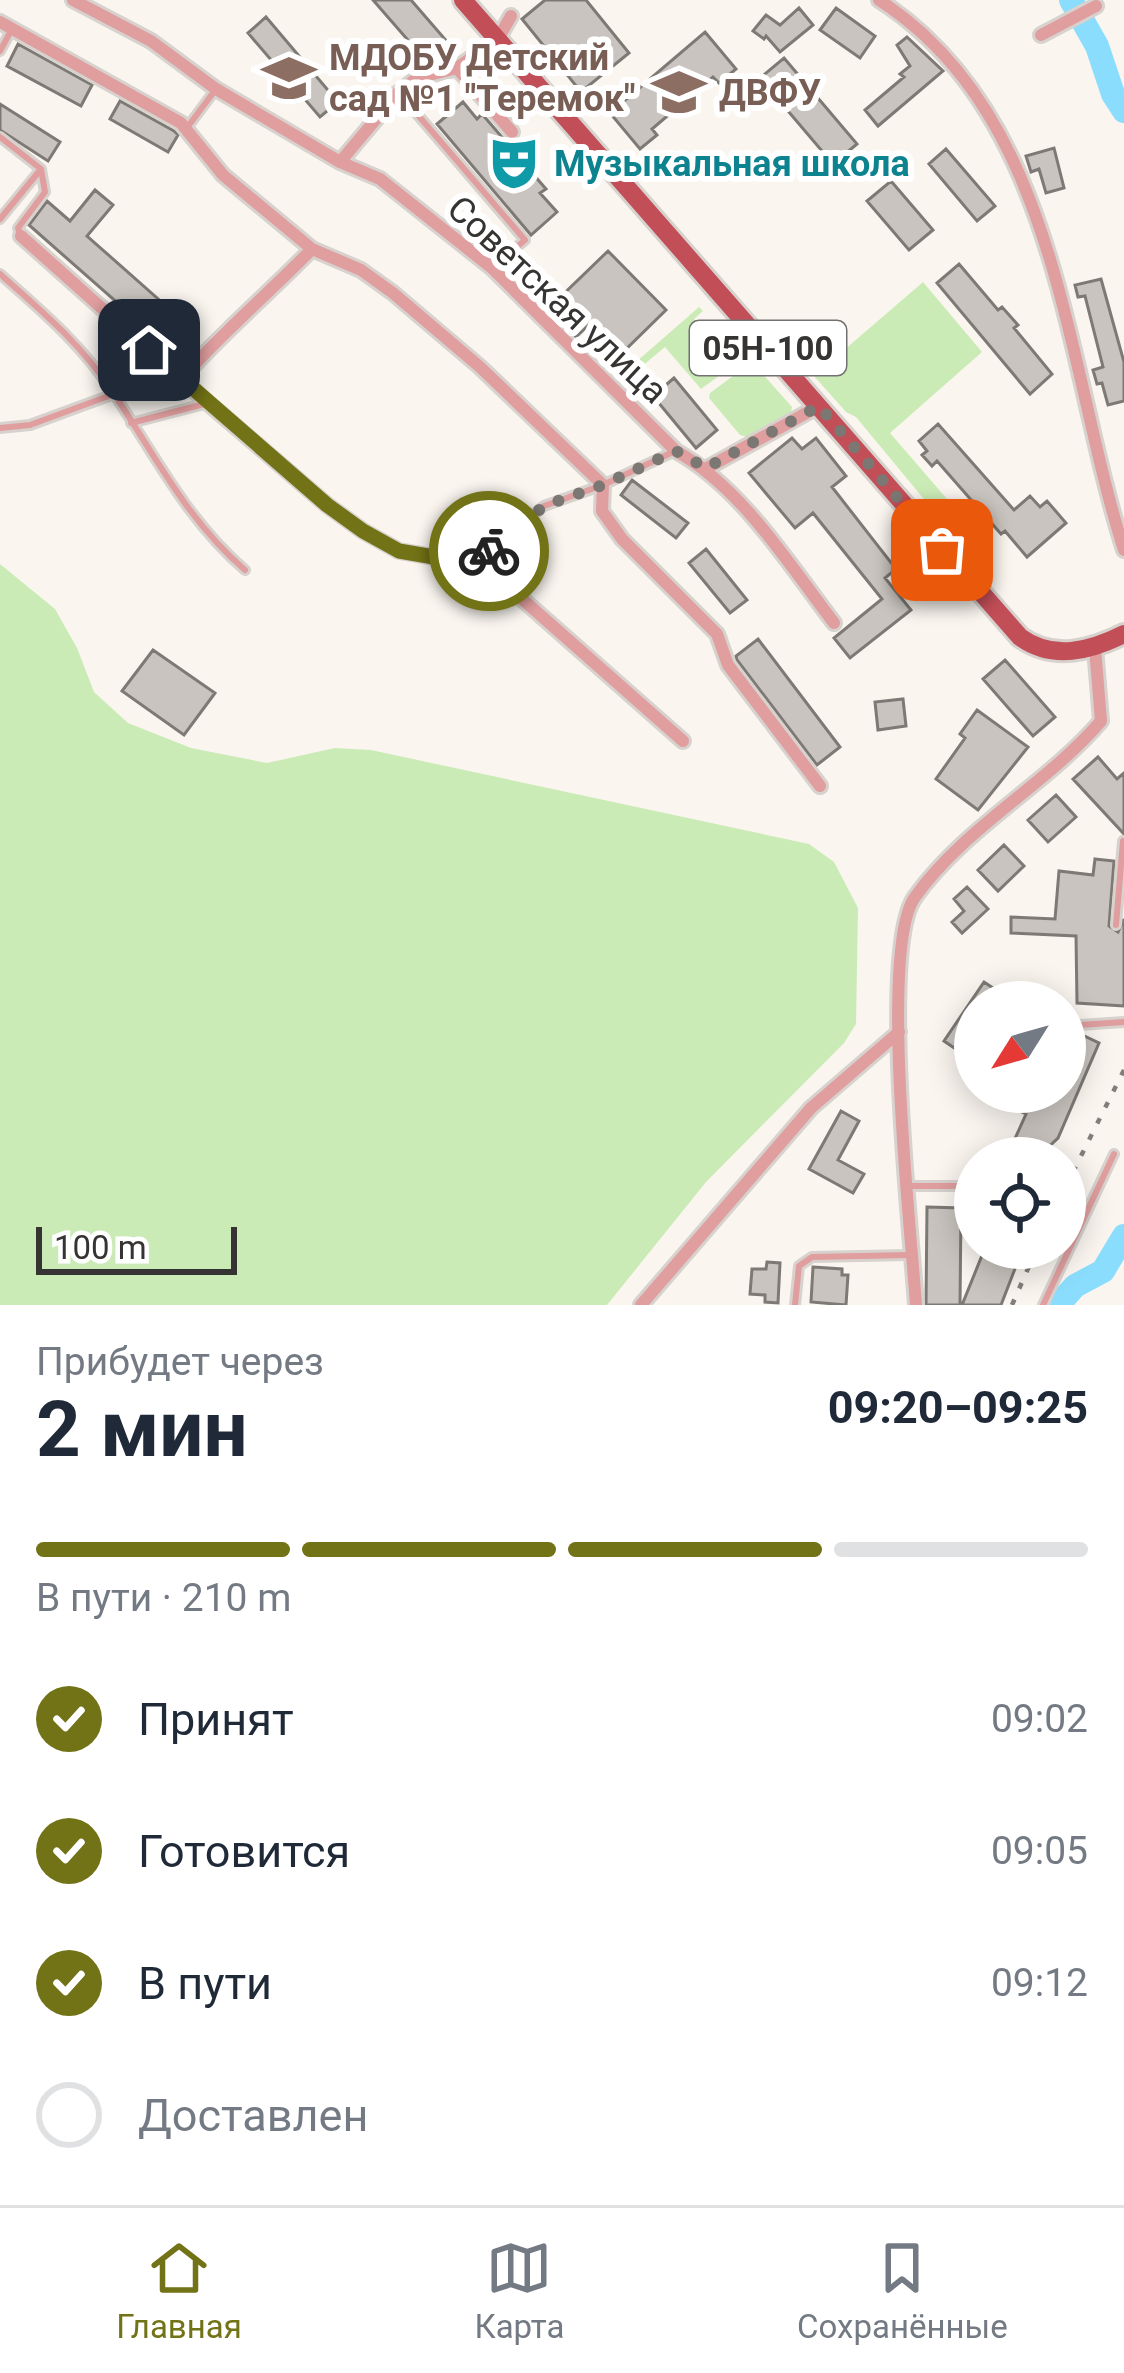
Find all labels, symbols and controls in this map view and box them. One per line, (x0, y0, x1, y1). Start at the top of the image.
place label: МДОБУ Детский сад №1 "Теремок" (329, 37, 635, 120)
school or university icon: МДОБУ Детский сад №1 "Теремок" (260, 49, 318, 107)
school or university icon: ДВФУ (650, 63, 708, 121)
place label: ДВФУ (719, 72, 821, 114)
theatre icon: Музыкальная школа (485, 134, 543, 192)
place label: Музыкальная школа (554, 143, 910, 185)
street label: Советская улица (439, 187, 676, 412)
pin (98, 299, 200, 401)
icon: home (116, 317, 182, 383)
road number: 05Н-100 (690, 321, 846, 375)
courier (429, 491, 549, 611)
pin (891, 499, 993, 601)
icon: bag (909, 517, 975, 583)
icon: bike (456, 518, 522, 584)
north arrow (954, 981, 1086, 1113)
map controls (954, 981, 1086, 1269)
button: locate (954, 1137, 1086, 1269)
scale bar (36, 1221, 237, 1274)
text: 100 m (54, 1228, 147, 1267)
text: Прибудет через (36, 1339, 324, 1385)
text: 09:20–09:25 (828, 1381, 1088, 1434)
text: 2 мин (36, 1384, 248, 1475)
text: В пути · 210 m (36, 1575, 291, 1621)
icon: check (36, 1686, 102, 1752)
text: Принят (138, 1693, 294, 1746)
text: 09:02 (991, 1696, 1088, 1742)
icon: check (36, 1818, 102, 1884)
text: Готовится (138, 1825, 350, 1878)
text: 09:05 (991, 1828, 1088, 1874)
icon: check (36, 1950, 102, 2016)
text: В пути (138, 1957, 272, 2010)
text: 09:12 (991, 1960, 1088, 2006)
text: Доставлен (138, 2089, 368, 2142)
tab: Главная (116, 2235, 242, 2346)
tab: Карта (474, 2235, 564, 2346)
tab: Сохранённые (797, 2235, 1008, 2346)

